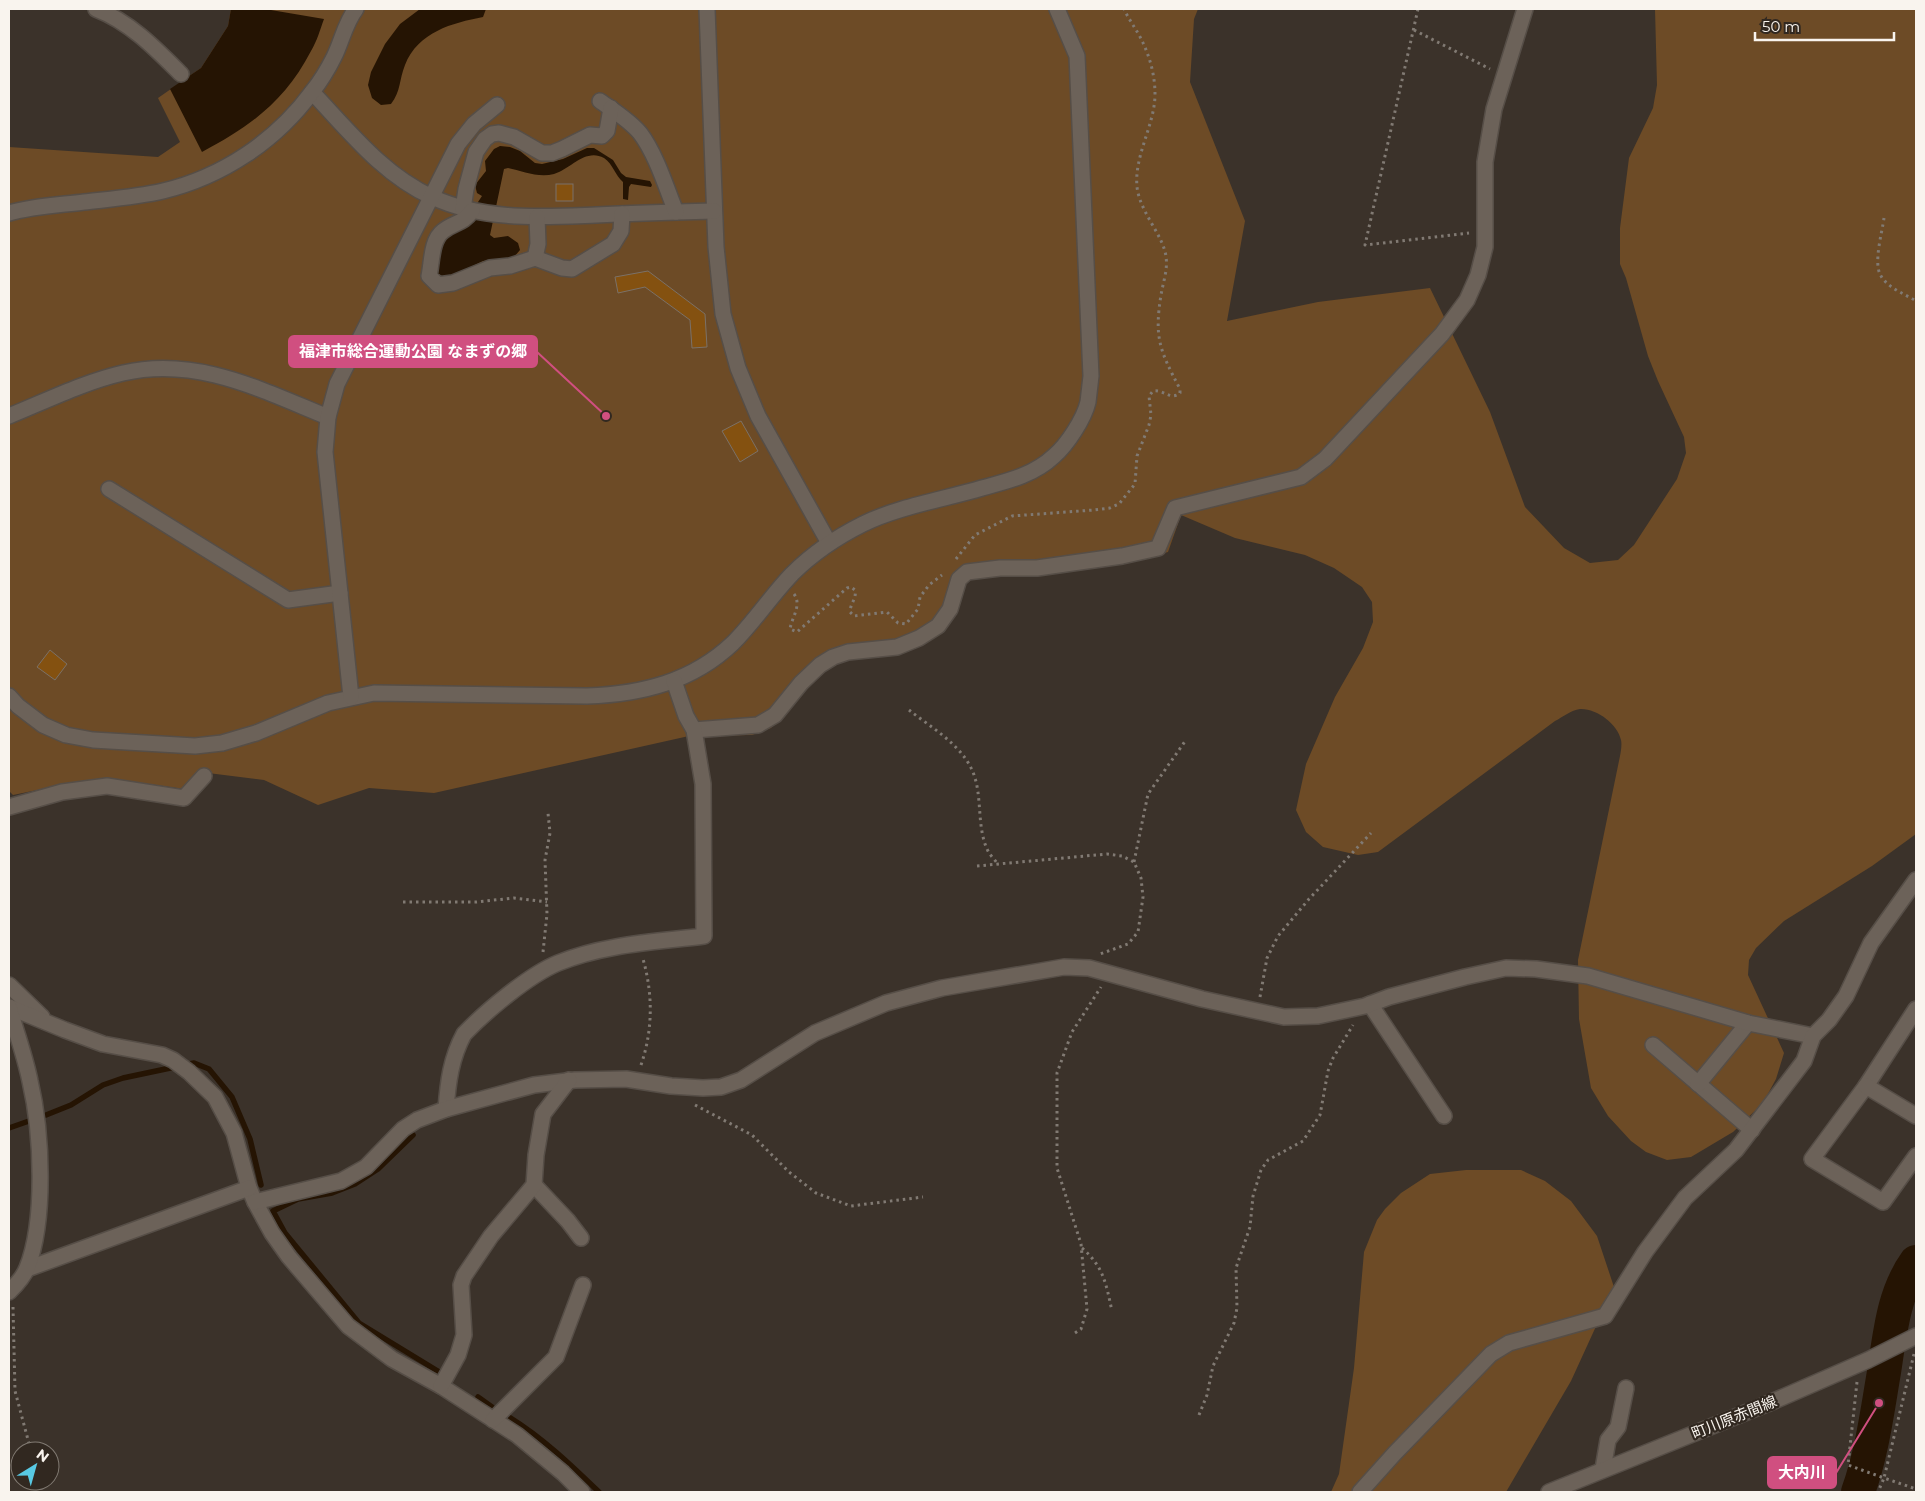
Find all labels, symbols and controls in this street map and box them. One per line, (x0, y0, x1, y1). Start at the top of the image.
scale bar (1755, 10, 1894, 42)
text: 50 m (1762, 17, 1800, 36)
callout: 福津市総合運動公園 なまずの郷 (289, 336, 537, 367)
text: 福津市総合運動公園 なまずの郷 (299, 342, 527, 361)
street label: 町川原赤間線 (1689, 1391, 1779, 1443)
north arrow (10, 1441, 60, 1491)
text: N (33, 1445, 53, 1466)
callout: 大内川 (1768, 1457, 1836, 1488)
text: 大内川 (1778, 1463, 1826, 1482)

